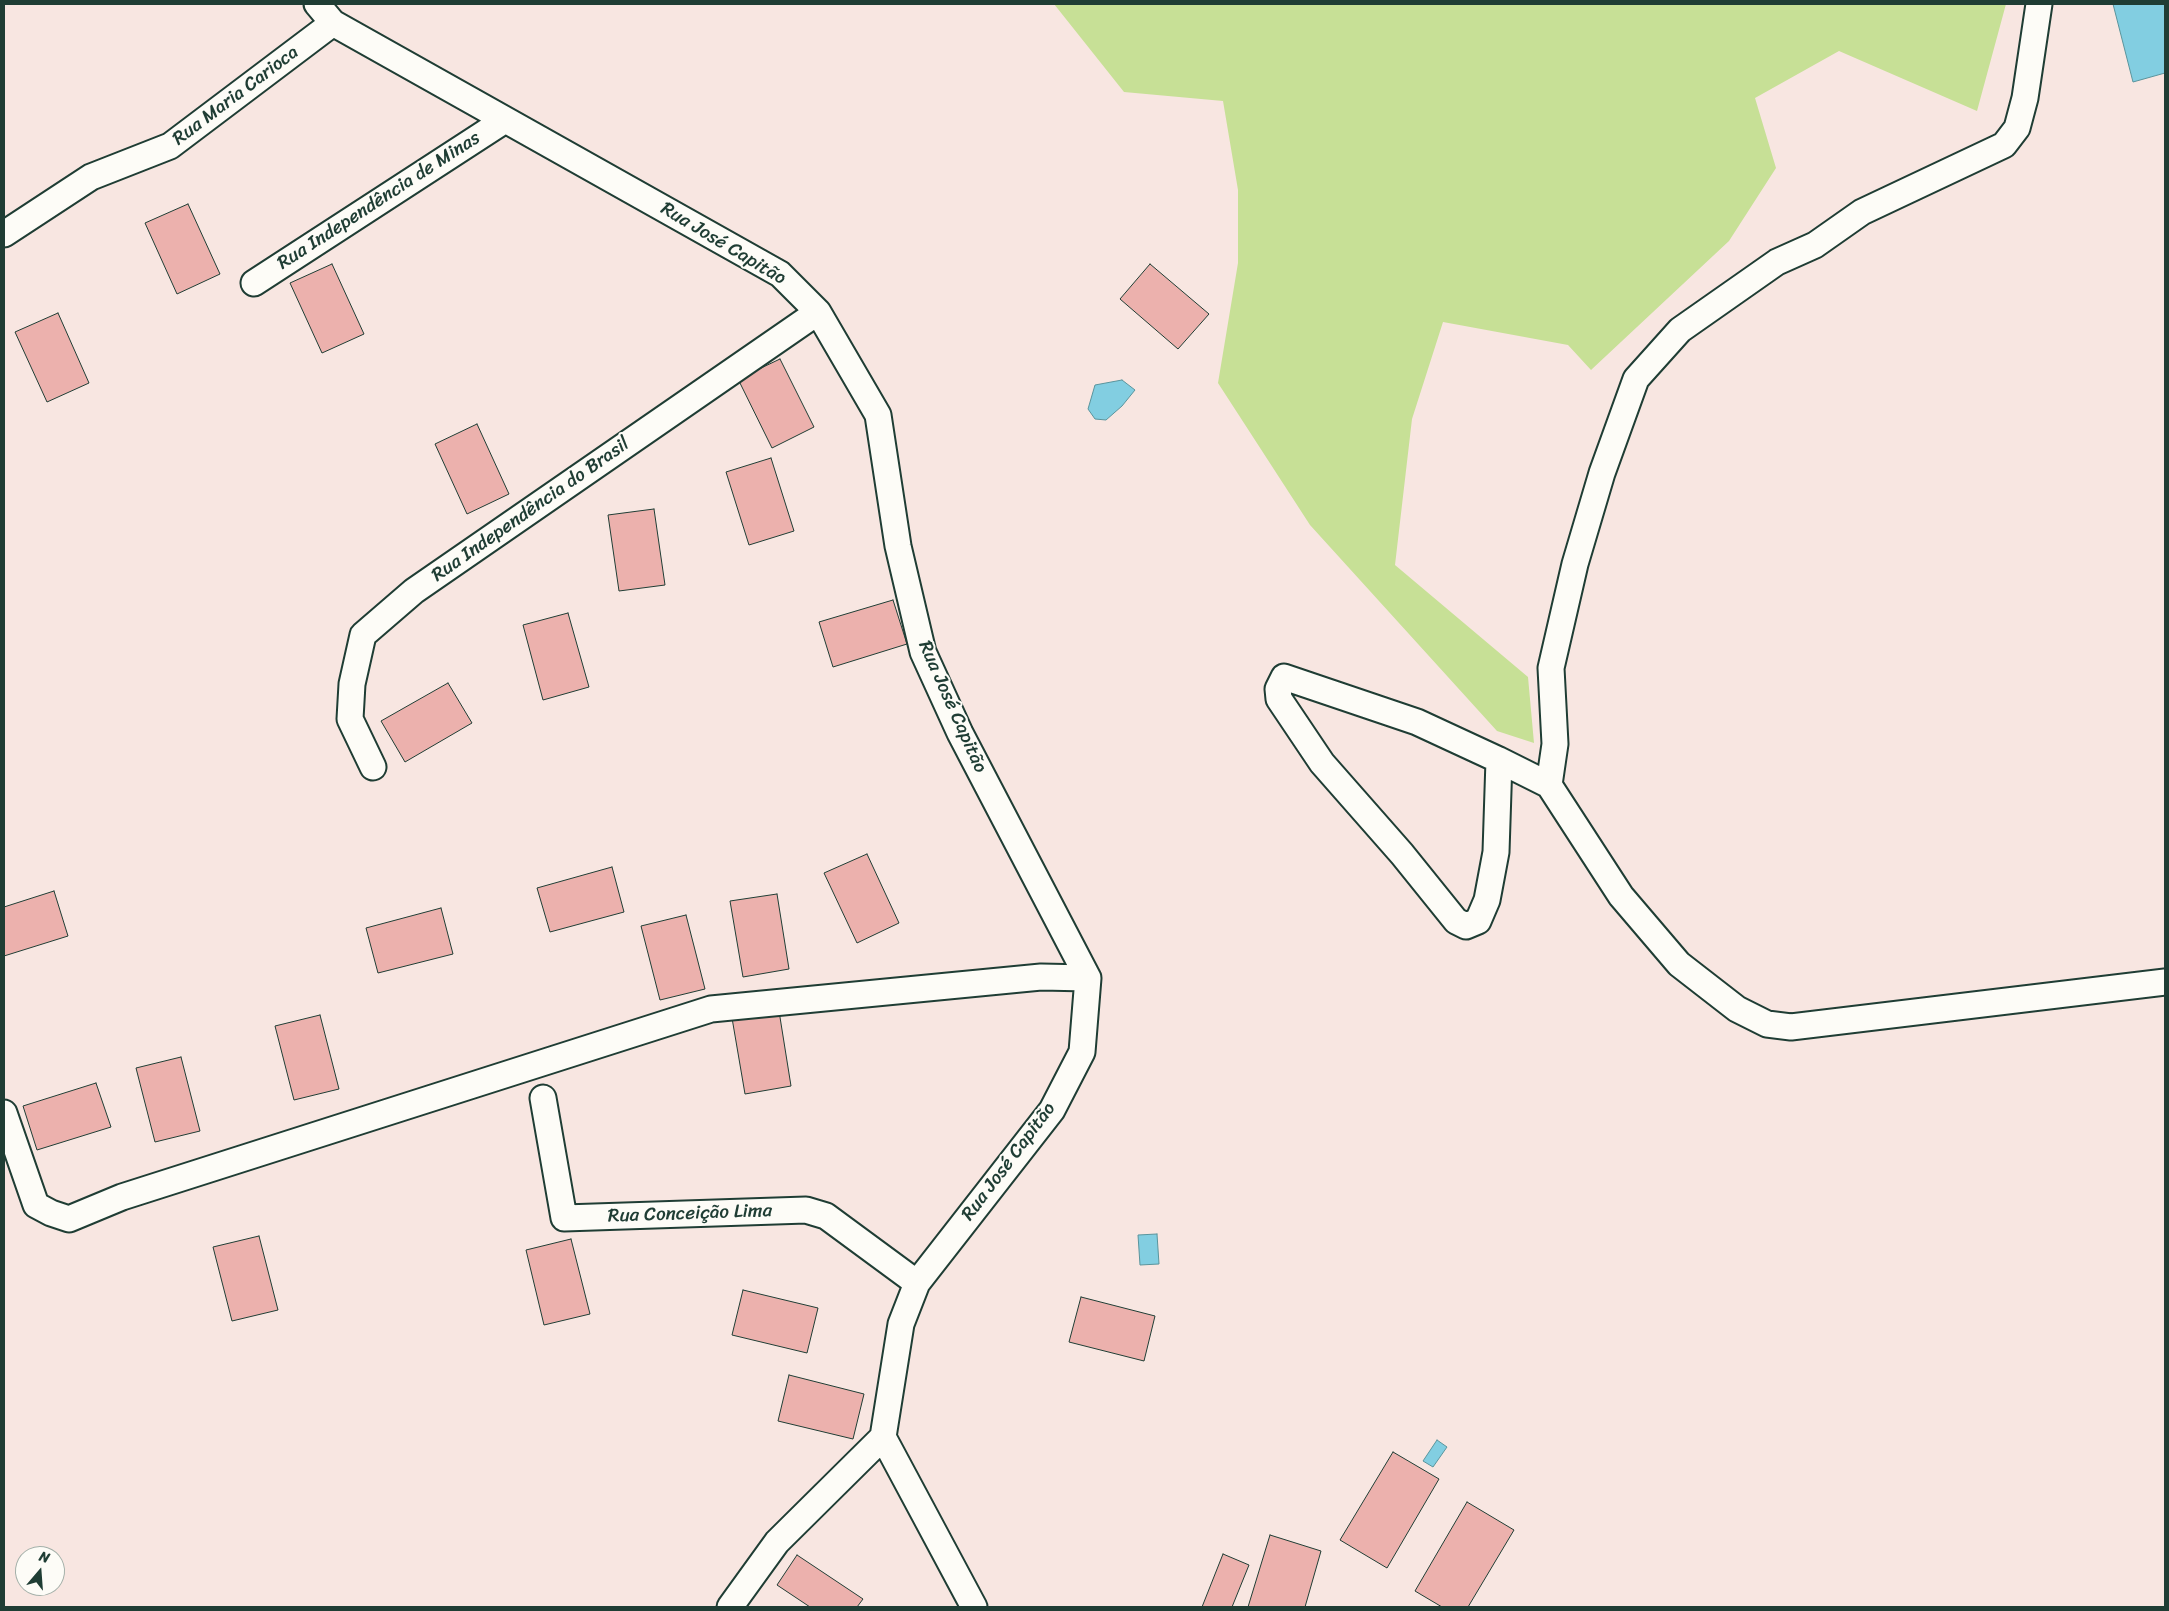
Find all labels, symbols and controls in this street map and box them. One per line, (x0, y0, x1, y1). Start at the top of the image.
street label: Rua Maria Carioca (169, 41, 303, 151)
street label: Rua Independência de Minas (273, 127, 485, 275)
street label: Rua José Capitão (656, 198, 790, 290)
street label: Rua Independência do Brasil (428, 433, 634, 587)
street label: Rua José Capitão (913, 637, 991, 777)
street label: Rua José Capitão (957, 1098, 1061, 1226)
street label: Rua Conceição Lima (608, 1200, 772, 1228)
text: N (36, 1544, 53, 1571)
north arrow (15, 1546, 65, 1596)

